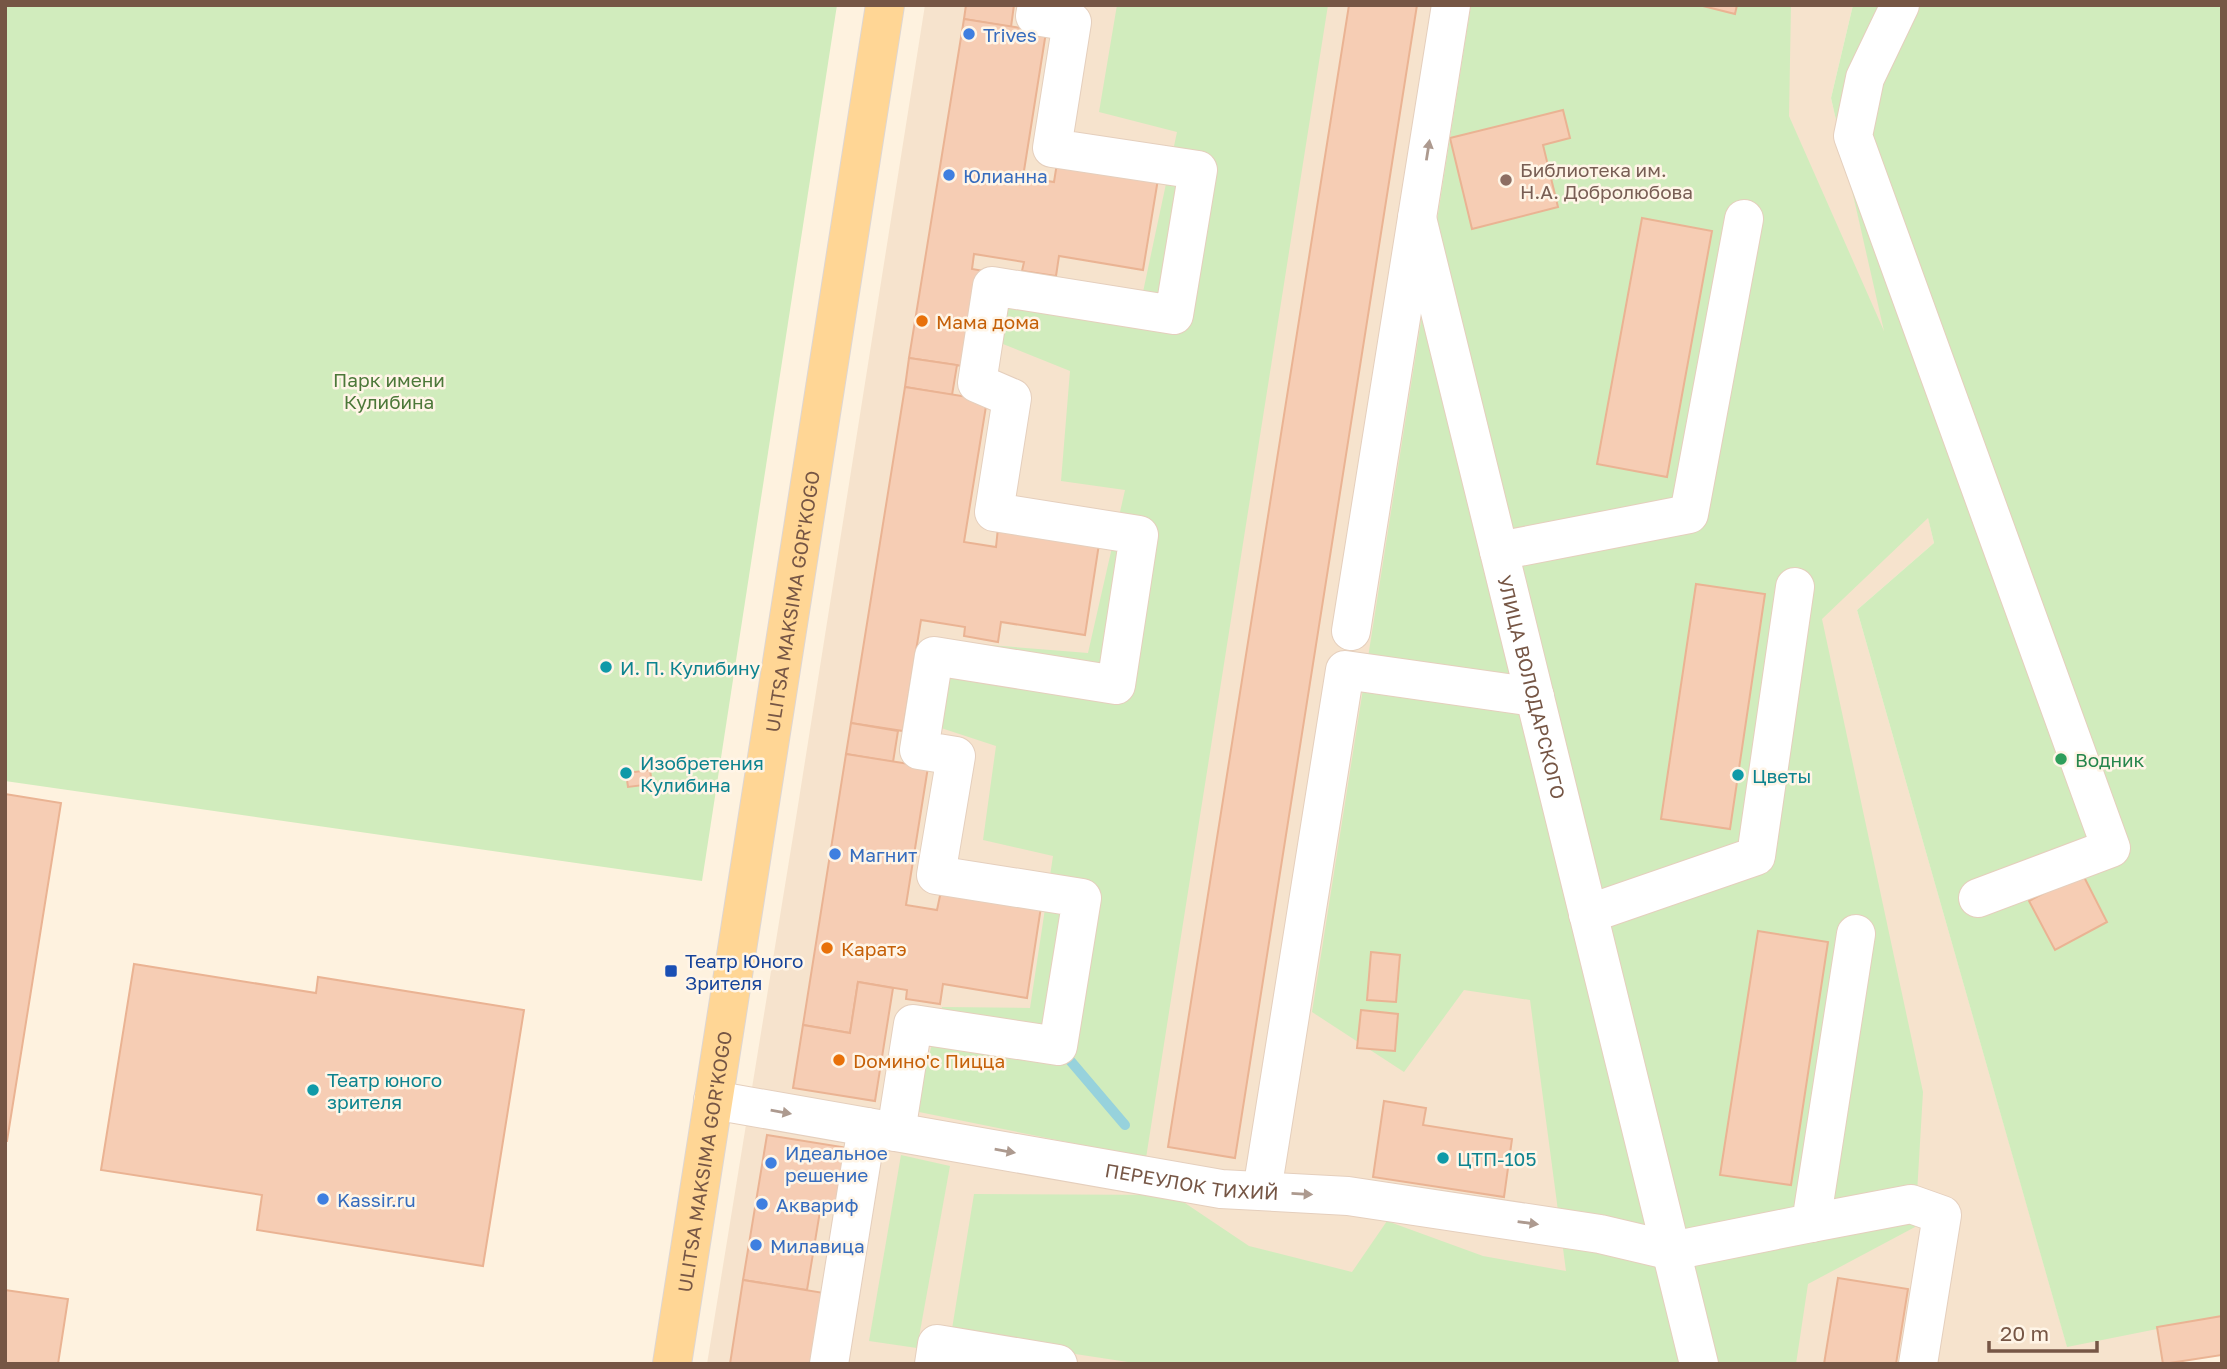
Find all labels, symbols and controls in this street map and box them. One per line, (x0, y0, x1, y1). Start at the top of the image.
place label: Trives (983, 23, 1037, 46)
marker: Trives (961, 26, 977, 42)
one-way arrow (1422, 139, 1433, 161)
place label: Библиотека им. Н.А. Добролюбова (1520, 158, 1693, 203)
place label: Юлианна (963, 164, 1048, 187)
marker: Юлианна (941, 167, 957, 183)
marker: Библиотека им. Н.А. Добролюбова (1498, 172, 1514, 188)
place label: Мама дома (936, 310, 1040, 333)
marker: Мама дома (914, 313, 930, 329)
park label: Парк имени Кулибина (333, 368, 445, 413)
street label: ULITSA MAKSIMA GOR'KOGO (760, 469, 823, 734)
street label: УЛИЦА ВОЛОДАРСКОГО (1494, 573, 1571, 801)
place label: И. П. Кулибину (620, 656, 761, 679)
marker: И. П. Кулибину (598, 659, 614, 675)
place label: Водник (2075, 748, 2145, 771)
place label: Изобретения Кулибина (640, 751, 764, 796)
marker: Водник (2053, 751, 2069, 767)
place label: Цветы (1752, 764, 1811, 787)
marker: Изобретения Кулибина (618, 765, 634, 781)
marker: Цветы (1730, 767, 1746, 783)
place label: Магнит (849, 843, 917, 866)
marker: Магнит (827, 846, 843, 862)
place label: Каратэ (841, 937, 907, 960)
marker: Каратэ (819, 940, 835, 956)
place label: Театр Юного Зрителя (685, 949, 803, 994)
marker: Театр Юного Зрителя (663, 963, 679, 979)
street label: ULITSA MAKSIMA GOR'KOGO (672, 1029, 736, 1294)
place label: Dомино'с Пицца (853, 1049, 1005, 1072)
marker: Dомино'с Пицца (831, 1052, 847, 1068)
place label: Театр юного зрителя (327, 1068, 442, 1113)
marker: Театр юного зрителя (305, 1082, 321, 1098)
one-way arrow (770, 1107, 792, 1118)
place label: Идеальное решение (785, 1141, 888, 1186)
one-way arrow (994, 1146, 1016, 1157)
place label: ЦТП-105 (1457, 1147, 1536, 1170)
marker: ЦТП-105 (1435, 1150, 1451, 1166)
marker: Идеальное решение (763, 1155, 779, 1171)
street label: ПЕРЕУЛОК ТИХИЙ (1103, 1157, 1279, 1204)
place label: Kassir.ru (337, 1188, 416, 1211)
one-way arrow (1291, 1188, 1313, 1199)
marker: Kassir.ru (315, 1191, 331, 1207)
place label: Аквариф (776, 1193, 858, 1216)
marker: Аквариф (754, 1196, 770, 1212)
one-way arrow (1517, 1218, 1539, 1229)
place label: Милавица (770, 1234, 865, 1257)
marker: Милавица (748, 1237, 764, 1253)
scale bar (1989, 1310, 2098, 1354)
text: 20 m (2000, 1320, 2049, 1346)

